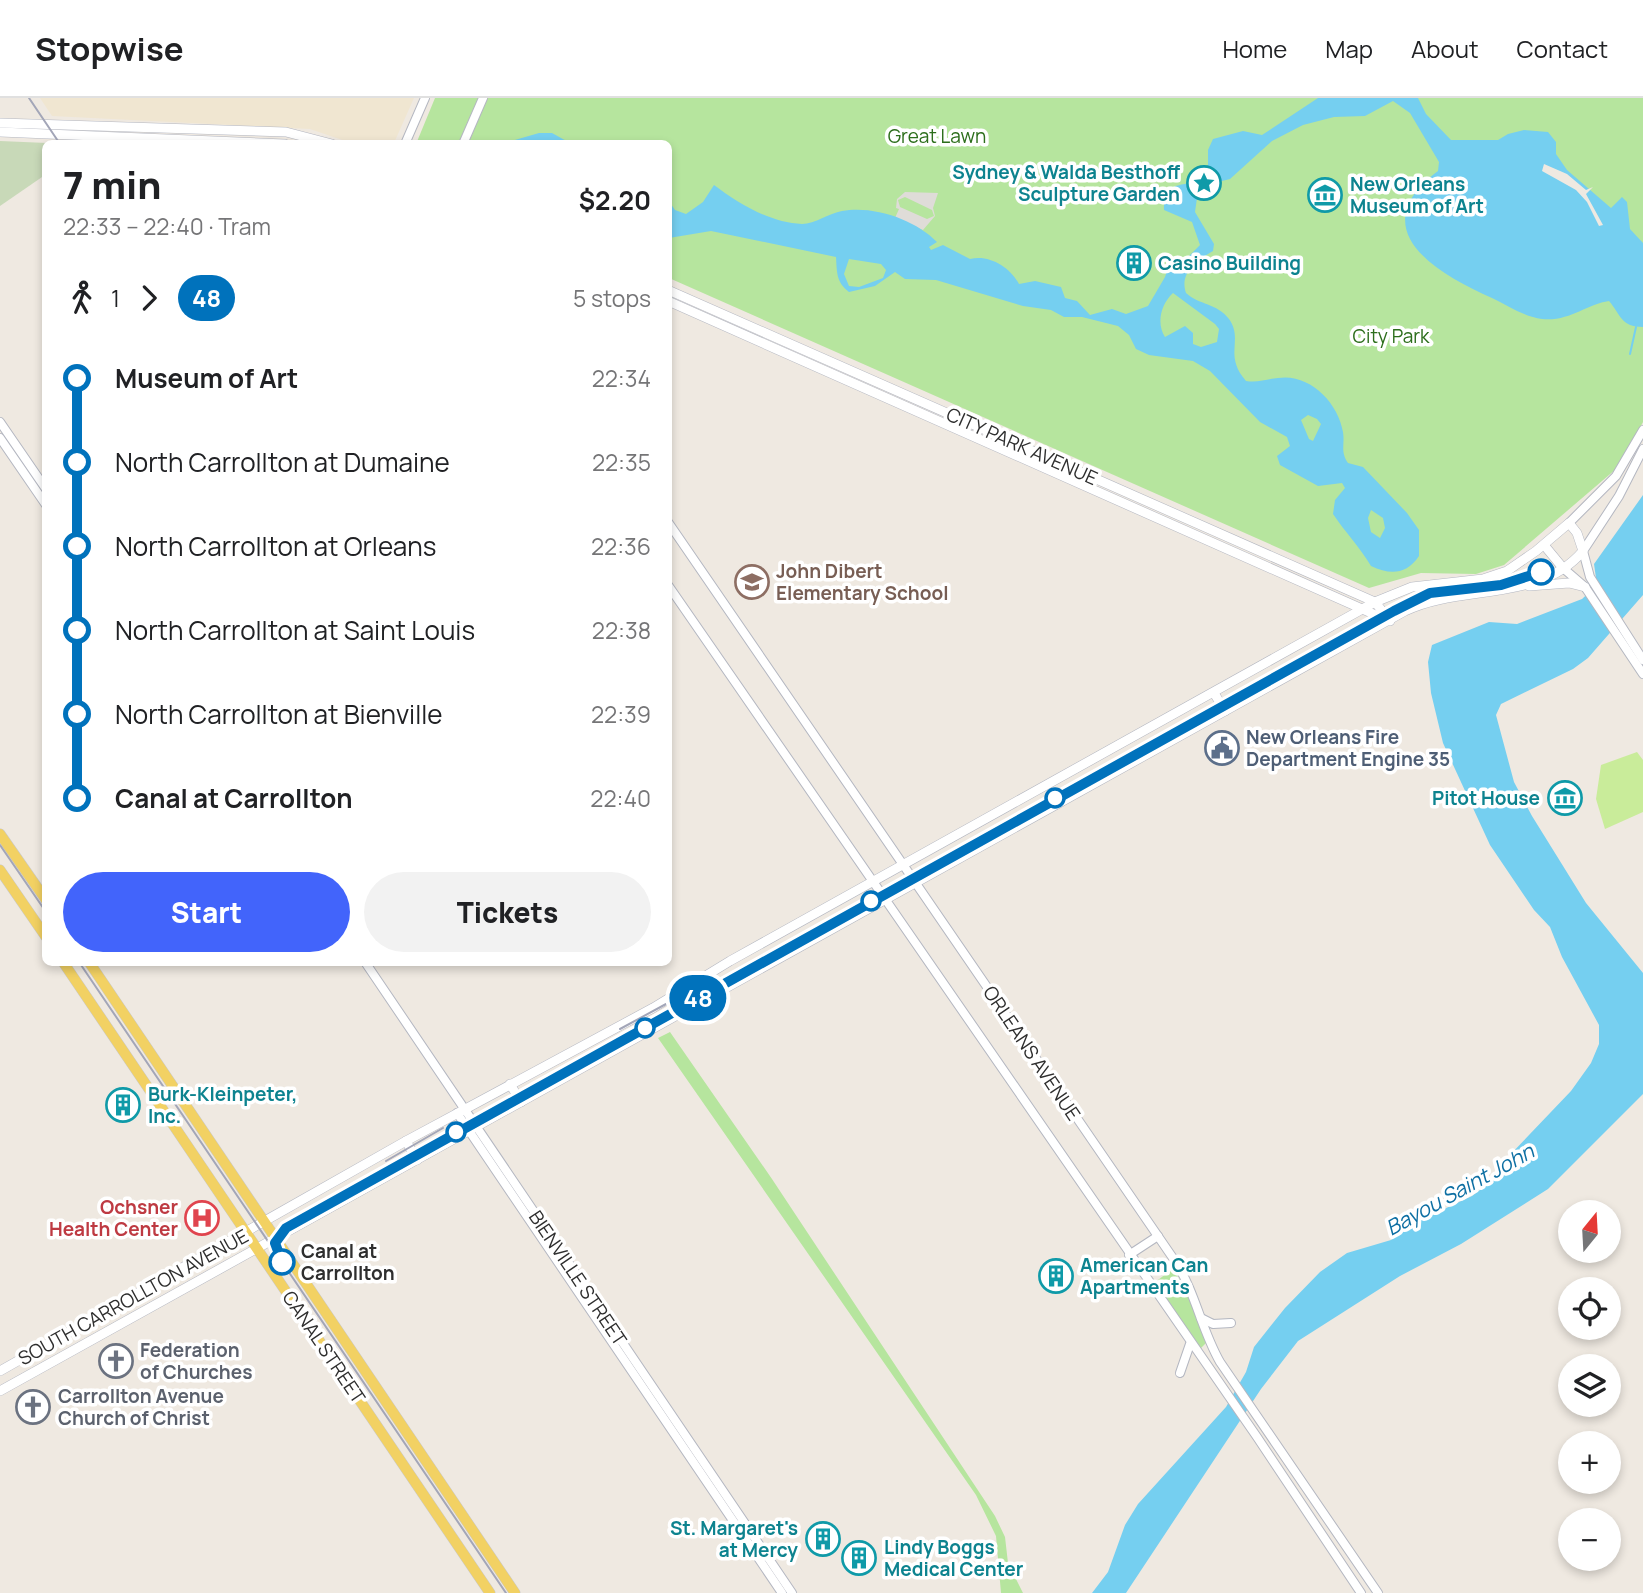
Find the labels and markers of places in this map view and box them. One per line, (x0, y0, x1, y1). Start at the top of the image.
place label: Sydney & Walda Besthoff Sculpture Garden (952, 159, 1180, 207)
place icon: Sydney & Walda Besthoff Sculpture Garden (1185, 164, 1223, 202)
place label: New Orleans Museum of Art (1350, 171, 1484, 219)
museum icon: New Orleans Museum of Art (1306, 176, 1344, 214)
building icon: Casino Building (1115, 244, 1153, 282)
place label: Casino Building (1158, 250, 1301, 276)
place label: John Dibert Elementary School (776, 558, 949, 606)
unlabelled marker (1528, 559, 1554, 585)
school or university icon: John Dibert Elementary School (733, 563, 771, 601)
place label: New Orleans Fire Department Engine 35 (1246, 724, 1450, 772)
public building icon: New Orleans Fire Department Engine 35 (1203, 729, 1241, 767)
museum icon: Pitot House (1546, 779, 1584, 817)
place label: Pitot House (1432, 785, 1540, 811)
unlabelled marker (1045, 788, 1065, 808)
unlabelled marker (861, 891, 881, 911)
unlabelled marker (635, 1018, 655, 1038)
place label: Burk-Kleinpeter, Inc. (148, 1081, 297, 1129)
building icon: Burk-Kleinpeter, Inc. (104, 1086, 142, 1124)
unlabelled marker (446, 1122, 466, 1142)
place label: Ochsner Health Center (49, 1194, 178, 1242)
hospital icon: Ochsner Health Center (183, 1199, 221, 1237)
place label: Canal at Carrollton (301, 1238, 395, 1286)
marker: Canal at Carrollton (269, 1249, 295, 1275)
place label: American Can Apartments (1080, 1252, 1208, 1300)
building icon: American Can Apartments (1037, 1257, 1075, 1295)
place label: Federation of Churches (140, 1337, 252, 1385)
church icon: Federation of Churches (97, 1342, 135, 1380)
place label: Carrollton Avenue Church of Christ (58, 1383, 224, 1431)
church icon: Carrollton Avenue Church of Christ (14, 1388, 52, 1426)
place label: St. Margaret's at Mercy (670, 1515, 798, 1563)
building icon: St. Margaret's at Mercy (804, 1520, 842, 1558)
place label: Lindy Boggs Medical Center (884, 1534, 1024, 1582)
building icon: Lindy Boggs Medical Center (840, 1539, 878, 1577)

